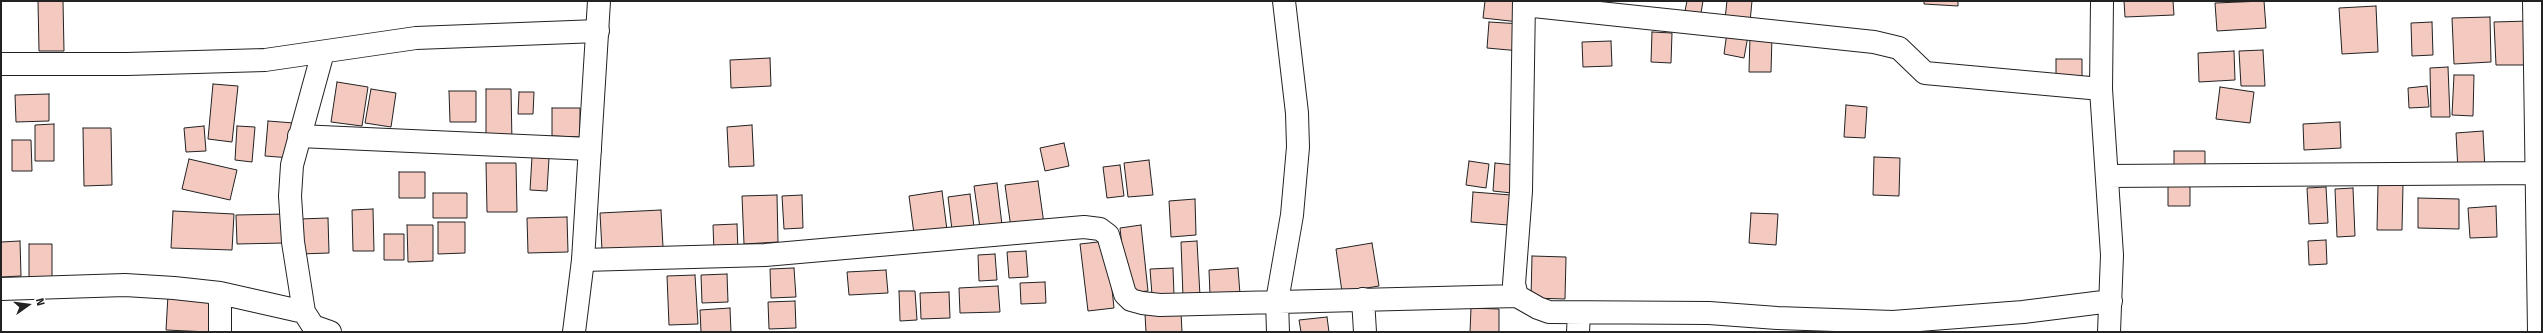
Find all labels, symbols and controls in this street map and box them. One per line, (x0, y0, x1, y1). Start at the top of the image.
north arrow (8, 285, 48, 325)
text: N (33, 297, 47, 307)

